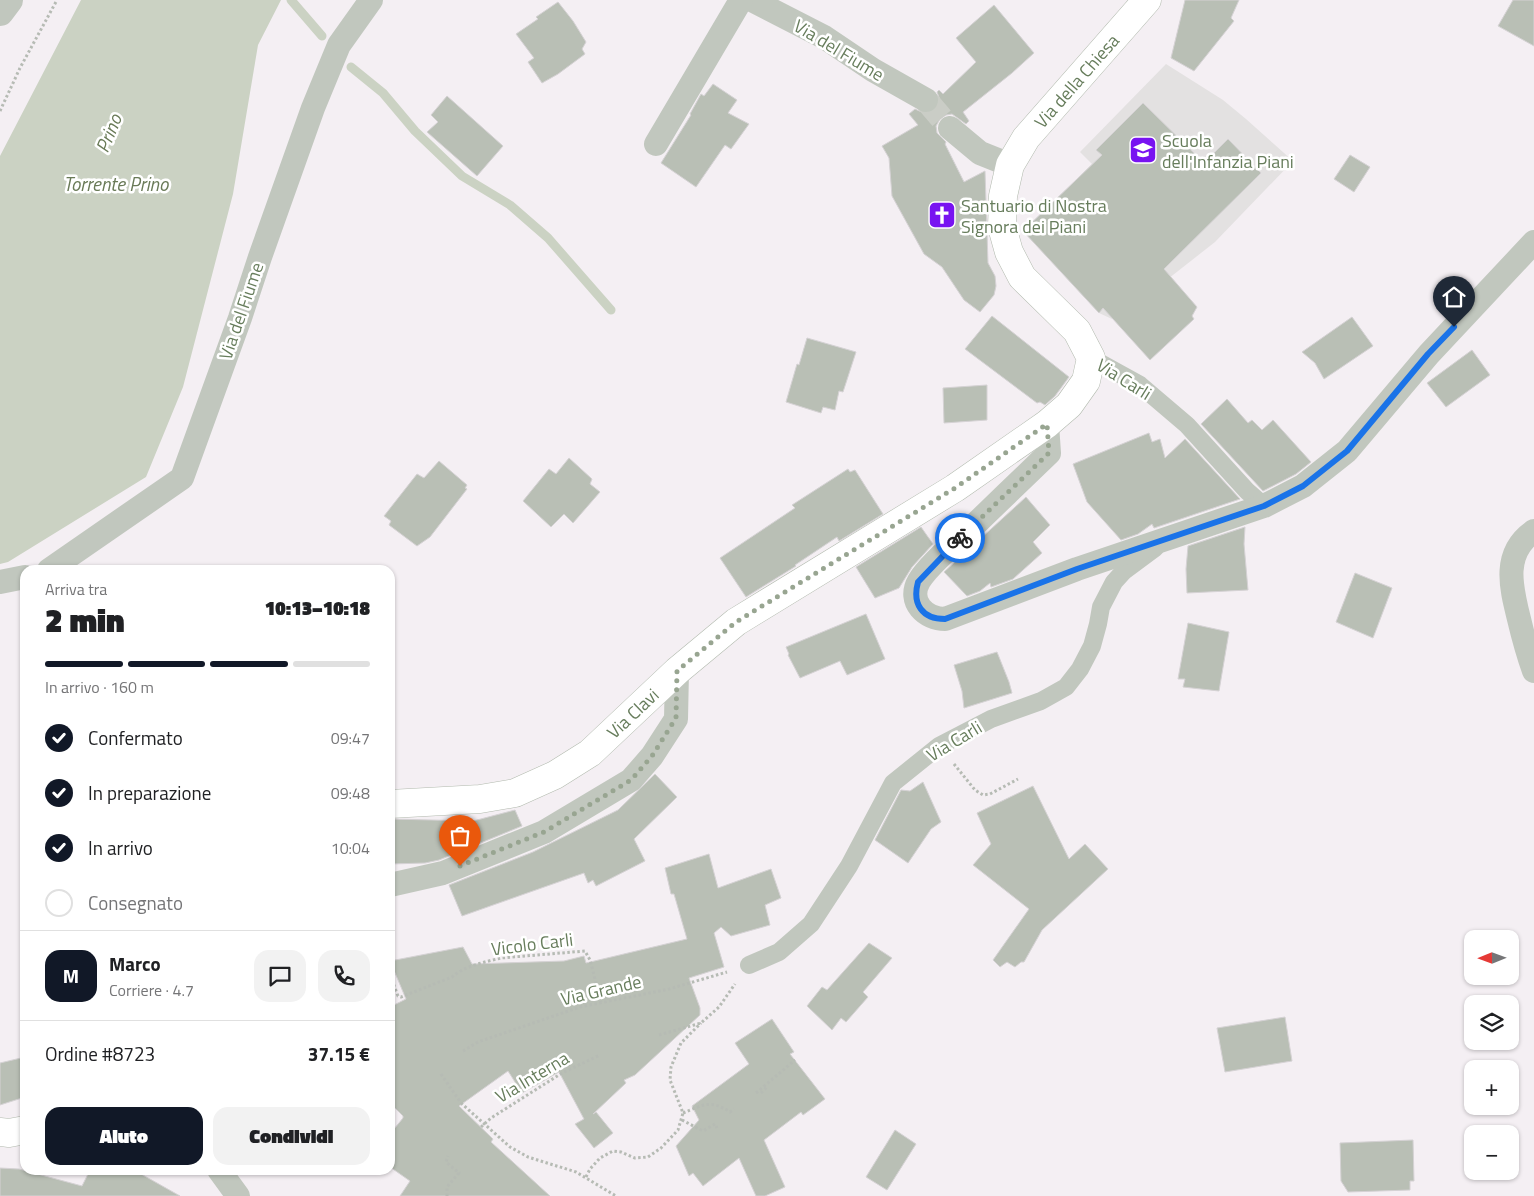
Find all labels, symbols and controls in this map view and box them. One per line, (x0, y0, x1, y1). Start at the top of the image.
street label: Via del Fiume (789, 12, 889, 88)
street label: Via della Chiesa (1027, 28, 1125, 134)
water label: Prino (87, 109, 129, 157)
place label: Scuola dell'Infanzia Piani (1162, 127, 1294, 175)
school or university icon: Scuola dell'Infanzia Piani (1128, 135, 1158, 165)
water label: Torrente Prino (64, 169, 169, 198)
place label: Santuario di Nostra Signora dei Piani (961, 192, 1107, 240)
church icon: Santuario di Nostra Signora dei Piani (927, 200, 957, 230)
street label: Via del Fiume (212, 259, 270, 363)
pin (1433, 276, 1475, 327)
icon: home (1440, 283, 1468, 311)
street label: Via Carli (1091, 352, 1157, 406)
courier (935, 513, 985, 563)
icon: bike (946, 524, 974, 552)
text: Arriva tra (45, 577, 107, 601)
text: 10:13–10:18 (265, 593, 370, 622)
text: 2 min (45, 596, 125, 644)
text: In arrivo · 160 m (45, 675, 154, 699)
street label: Via Clavi (600, 682, 664, 745)
street label: Via Carli (921, 714, 987, 768)
text: Confermato (88, 723, 183, 752)
icon: check (45, 724, 73, 752)
text: 09:47 (331, 726, 370, 750)
text: In preparazione (88, 778, 211, 807)
icon: check (45, 779, 73, 807)
text: 09:48 (331, 781, 370, 805)
pin (439, 815, 481, 866)
icon: bag (446, 822, 474, 850)
text: In arrivo (88, 833, 153, 862)
icon: check (45, 834, 73, 862)
text: 10:04 (331, 836, 370, 860)
text: Consegnato (88, 888, 183, 917)
street label: Vicolo Carli (489, 926, 575, 962)
north arrow (1464, 930, 1519, 985)
map controls (1464, 930, 1519, 1180)
text: Marco (109, 949, 161, 978)
button: chat (254, 950, 306, 1002)
button: phone (318, 950, 370, 1002)
text: M (63, 961, 79, 990)
street label: Via Grande (558, 968, 644, 1012)
text: Corriere · 4.7 (109, 978, 194, 1002)
button: layers (1464, 995, 1519, 1050)
text: Ordine #8723 (45, 1039, 155, 1068)
text: 37.15 € (308, 1039, 370, 1068)
street label: Via Interna (490, 1044, 574, 1110)
button: + (1464, 1060, 1519, 1115)
button: Aiuto (45, 1107, 203, 1165)
button: Condividi (213, 1107, 370, 1165)
button: − (1464, 1125, 1519, 1180)

